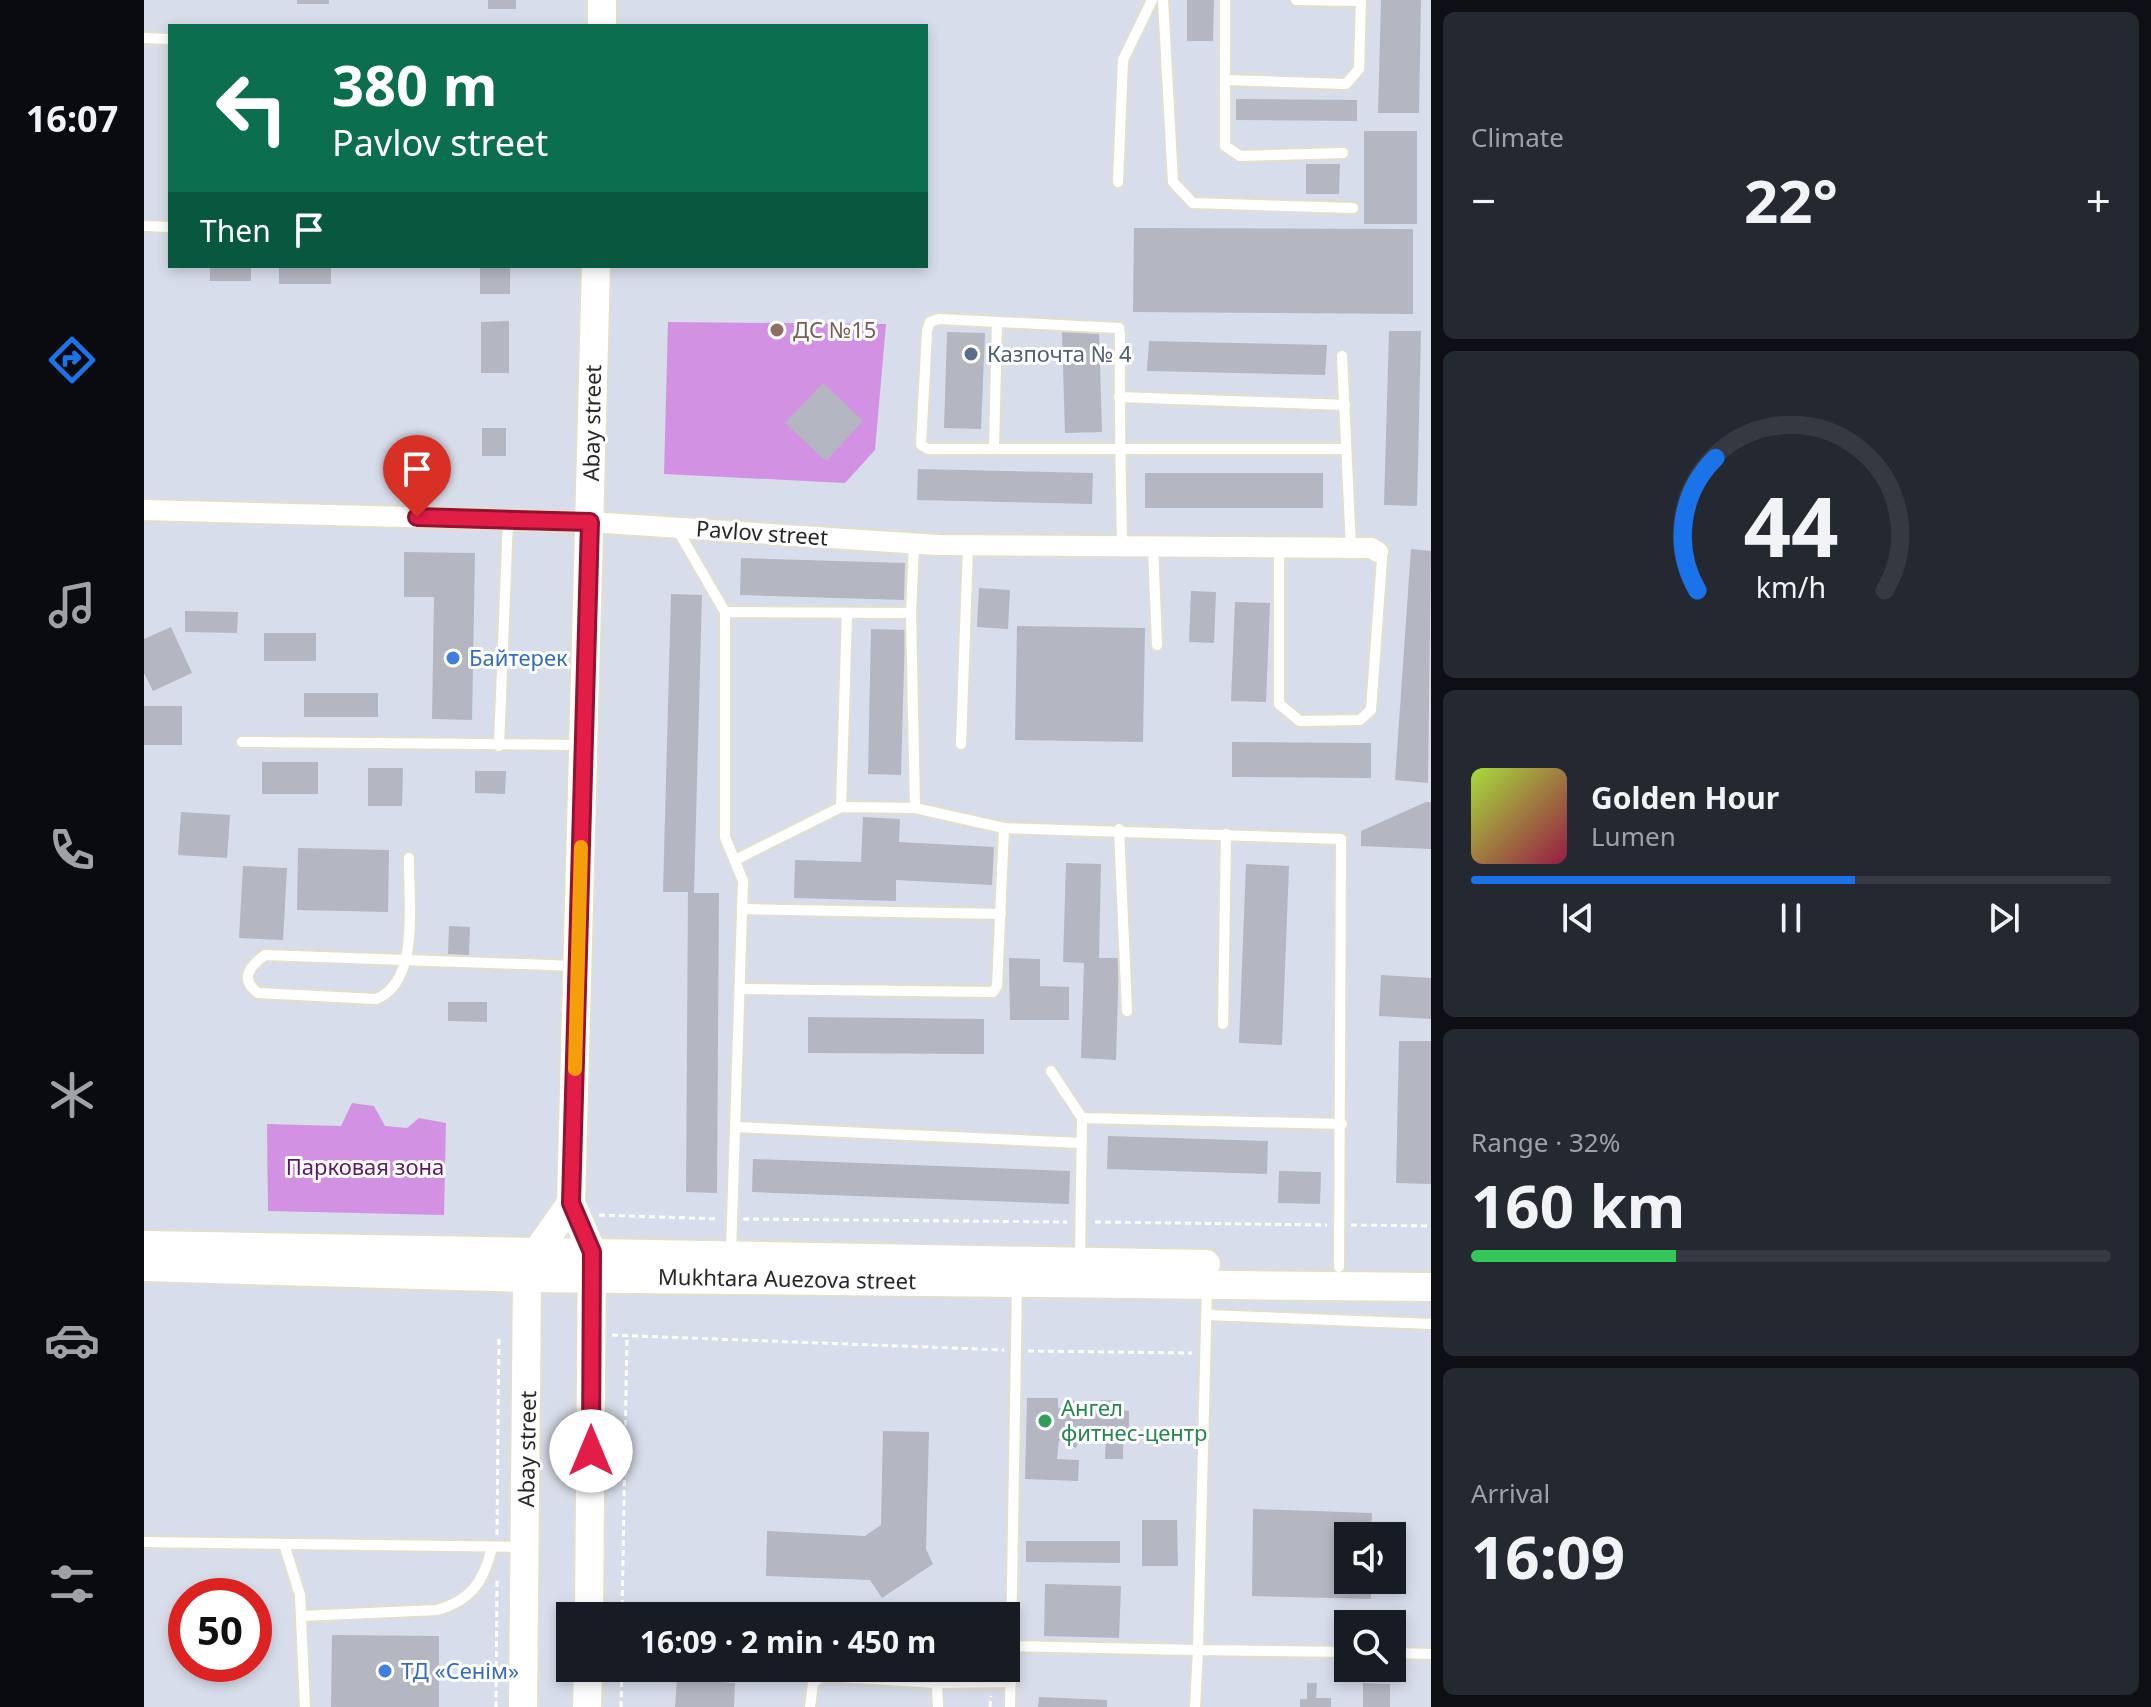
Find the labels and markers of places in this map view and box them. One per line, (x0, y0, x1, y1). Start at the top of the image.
place label: ДС №15 (793, 314, 876, 344)
marker: ДС №15 (768, 321, 786, 339)
place label: Казпочта № 4 (987, 338, 1132, 368)
marker: Казпочта № 4 (962, 345, 980, 363)
pin (383, 435, 451, 517)
place label: Байтерек (469, 642, 568, 672)
marker: Байтерек (444, 649, 462, 667)
place label: Ангел фитнес-центр (1061, 1392, 1207, 1447)
marker: Ангел фитнес-центр (1036, 1412, 1054, 1430)
place label: ТД «Сенім» (401, 1655, 519, 1685)
marker: ТД «Сенім» (376, 1662, 394, 1680)

